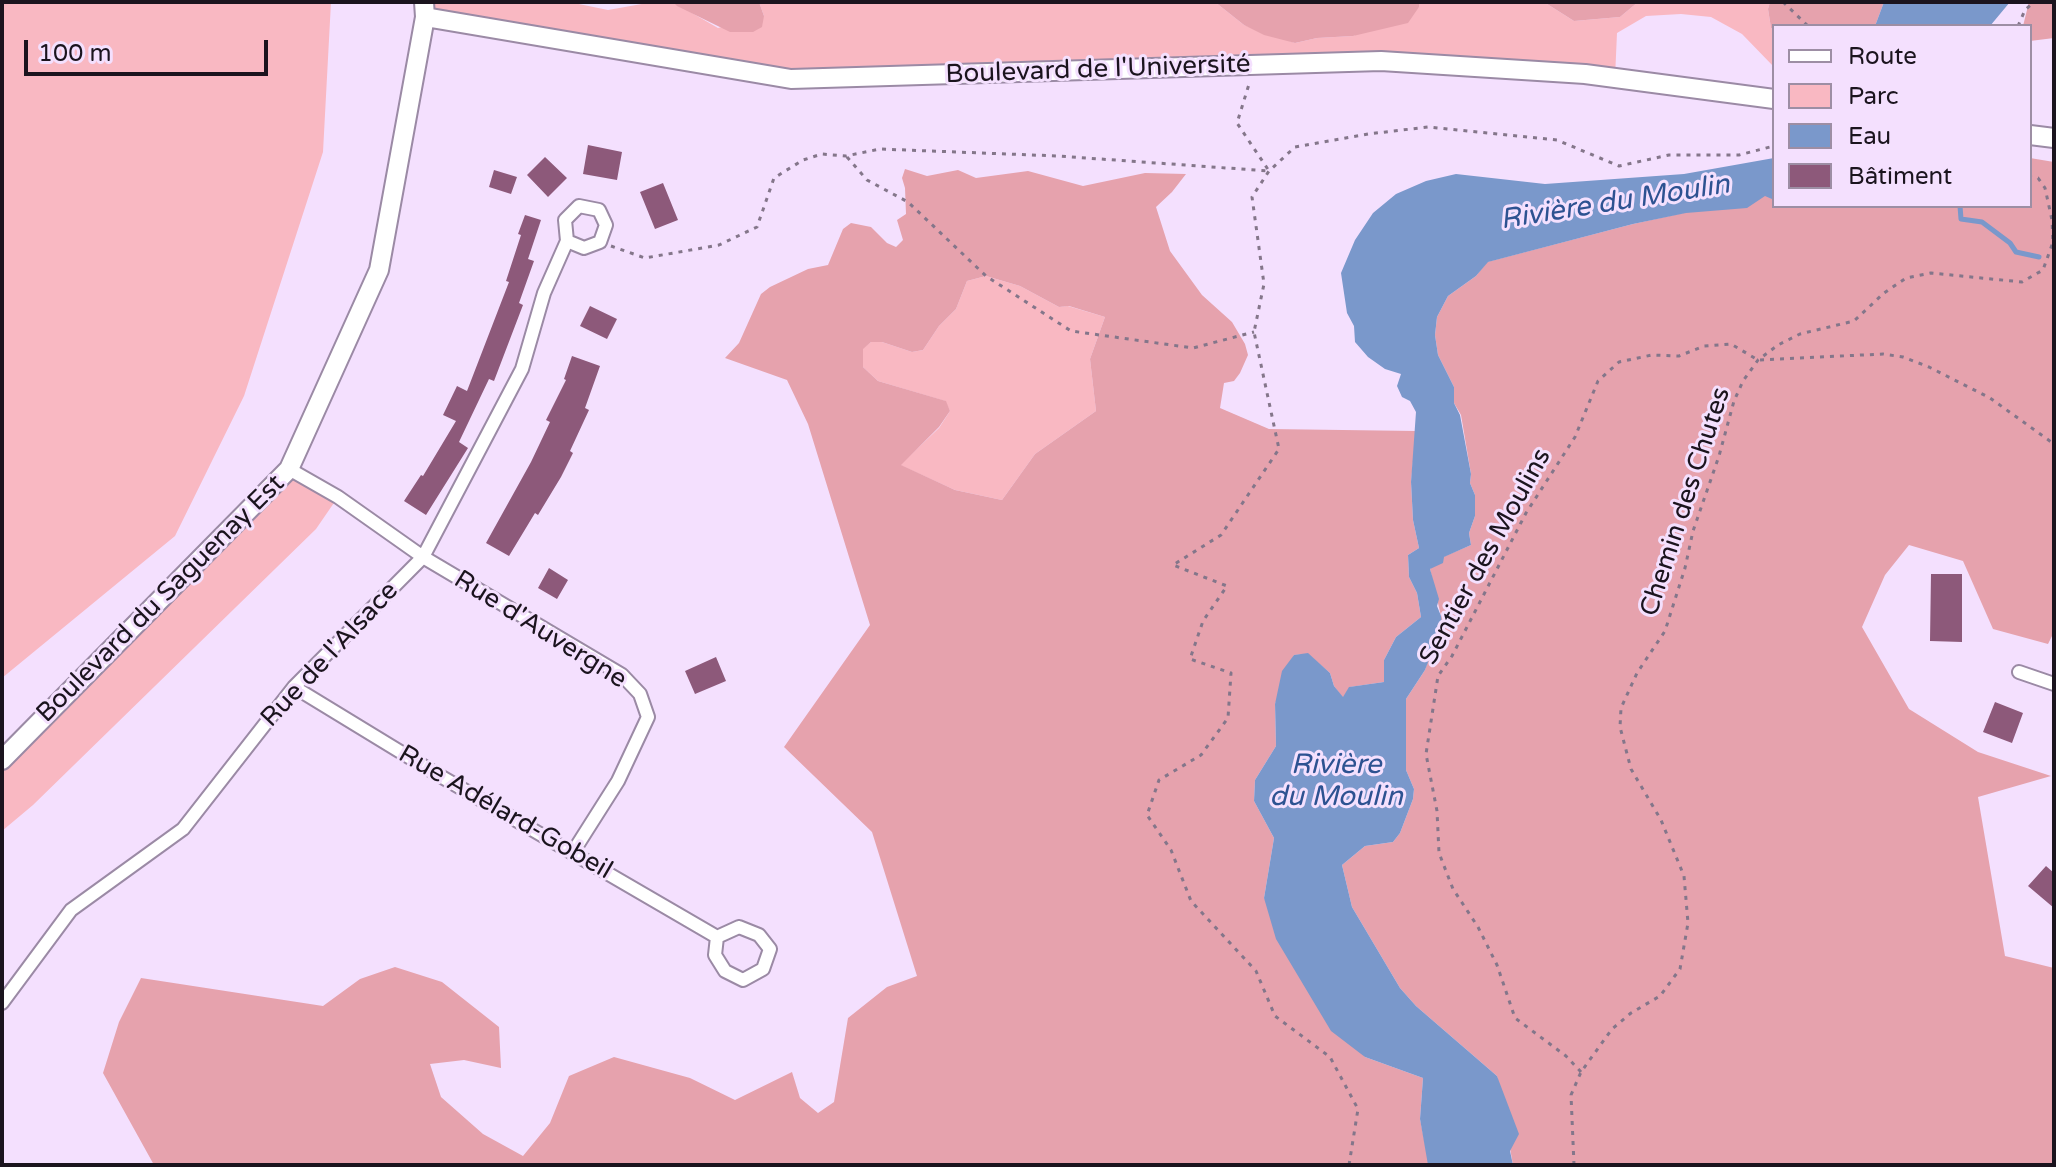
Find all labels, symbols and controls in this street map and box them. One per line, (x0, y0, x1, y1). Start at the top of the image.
scale bar (28, 24, 272, 74)
legend (1772, 24, 2032, 208)
text: 100 m (38, 39, 112, 68)
text: Route (1848, 42, 1917, 71)
street label: Boulevard de l'Université (945, 49, 1251, 91)
text: Parc (1848, 82, 1899, 111)
text: Eau (1848, 122, 1891, 151)
text: Bâtiment (1848, 162, 1952, 191)
water label: Rivière du Moulin (1498, 168, 1732, 238)
street label: Chemin des Chutes (1634, 384, 1738, 620)
street label: Sentier des Moulins (1414, 444, 1558, 670)
street label: Boulevard du Saguenay Est (31, 469, 291, 729)
street label: Rue d'Auvergne (448, 564, 632, 696)
street label: Rue de l'Alsace (255, 576, 405, 734)
street label: Rue Adélard-Gobeil (393, 739, 617, 887)
water label: Rivière du Moulin (1269, 749, 1403, 815)

